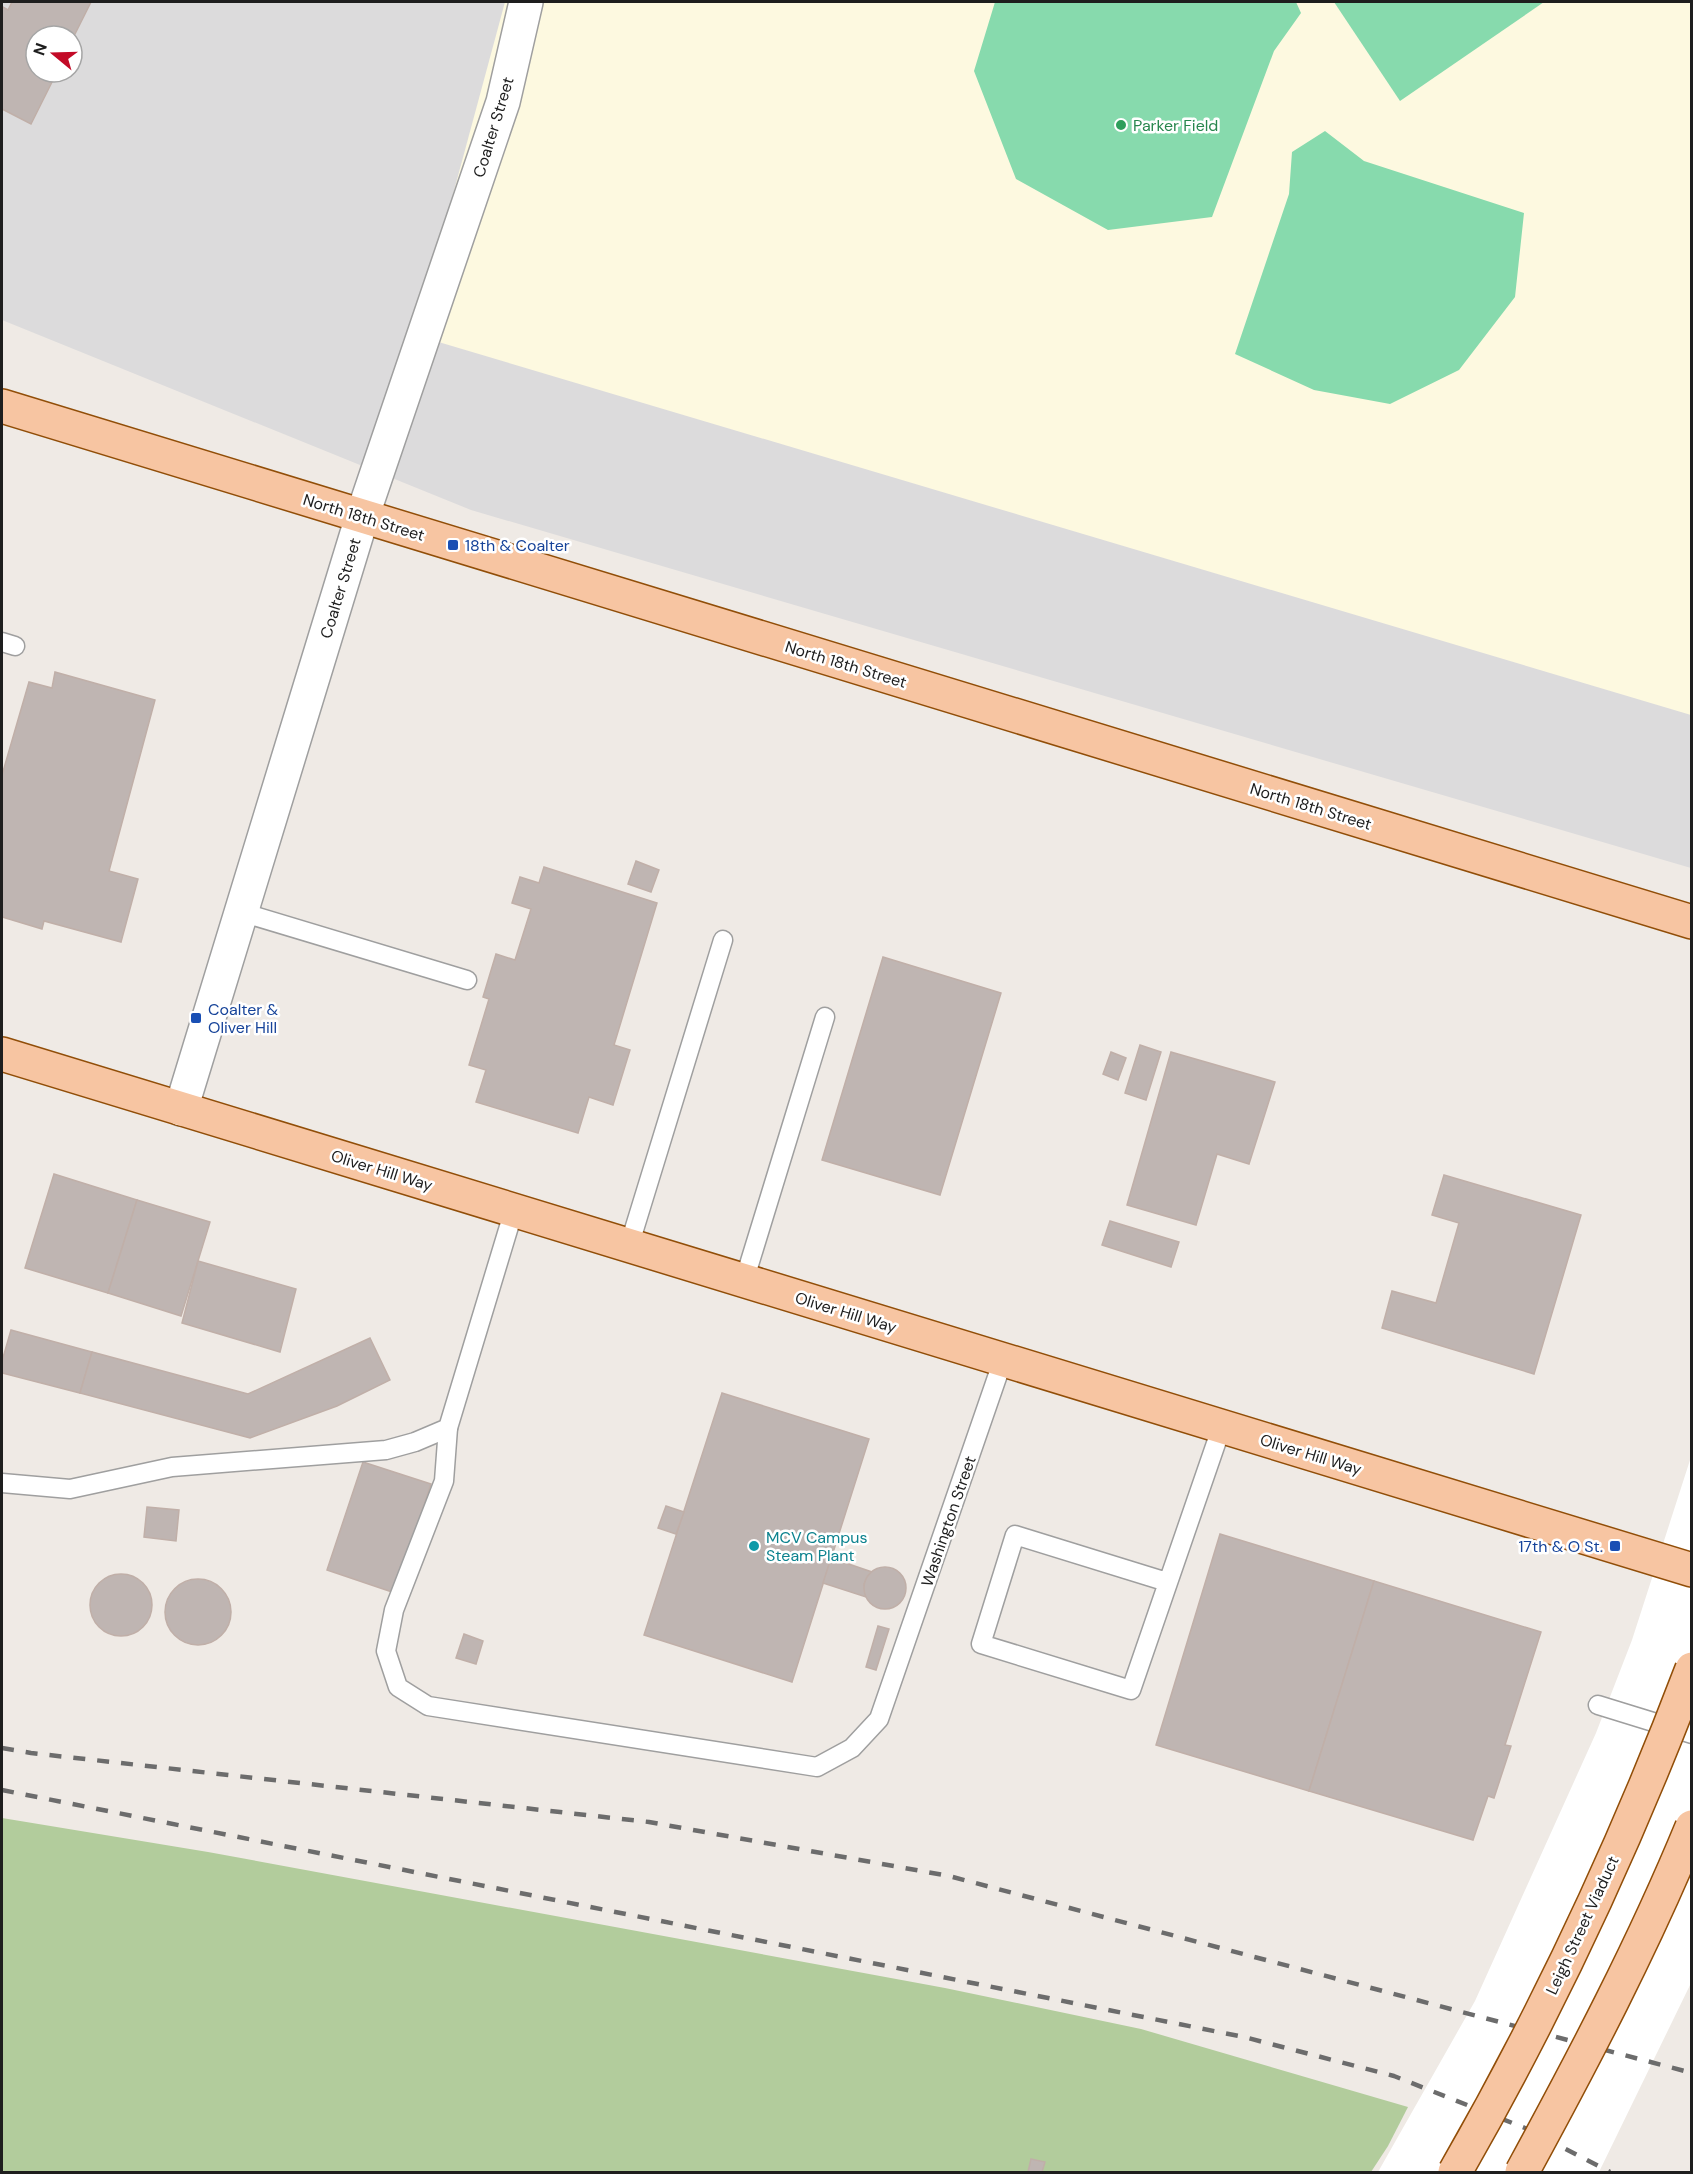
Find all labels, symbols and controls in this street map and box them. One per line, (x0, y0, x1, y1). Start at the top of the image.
north arrow (24, 24, 84, 84)
text: N (28, 40, 52, 58)
street label: Coalter Street (468, 74, 519, 180)
place label: Parker Field (1133, 115, 1218, 136)
marker: Parker Field (1114, 118, 1128, 132)
street label: North 18th Street (301, 489, 427, 546)
street label: Coalter Street (315, 535, 366, 641)
place label: 18th & Coalter (465, 535, 570, 556)
marker: 18th & Coalter (446, 538, 460, 552)
street label: North 18th Street (783, 636, 909, 693)
street label: North 18th Street (1248, 778, 1374, 835)
place label: Coalter & Oliver Hill (208, 999, 279, 1038)
marker: Coalter & Oliver Hill (189, 1011, 203, 1025)
street label: Oliver Hill Way (328, 1145, 435, 1196)
street label: Oliver Hill Way (792, 1287, 899, 1338)
street label: Oliver Hill Way (1257, 1429, 1364, 1480)
street label: Washington Street (916, 1453, 981, 1589)
place label: MCV Campus Steam Plant (766, 1527, 868, 1566)
place label: 17th & O St. (1518, 1536, 1603, 1557)
marker: MCV Campus Steam Plant (747, 1539, 761, 1553)
marker: 17th & O St. (1608, 1539, 1622, 1553)
street label: Leigh Street Viaduct (1541, 1852, 1624, 1998)

